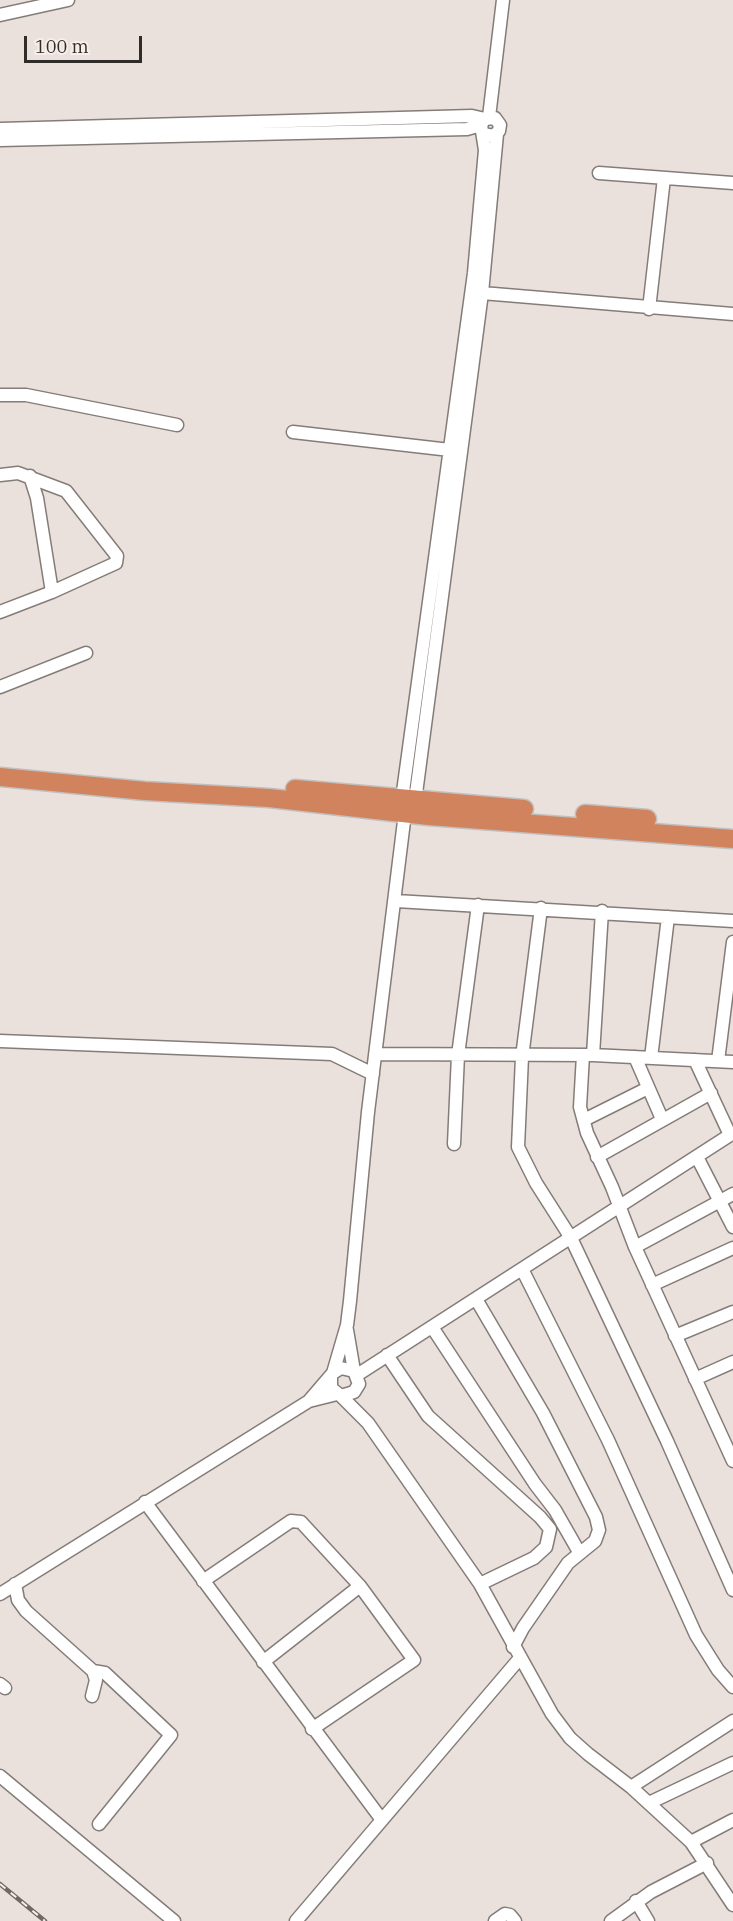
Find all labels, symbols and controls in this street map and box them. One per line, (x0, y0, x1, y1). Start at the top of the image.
scale bar (27, 24, 146, 62)
text: 100 m (35, 35, 89, 58)

